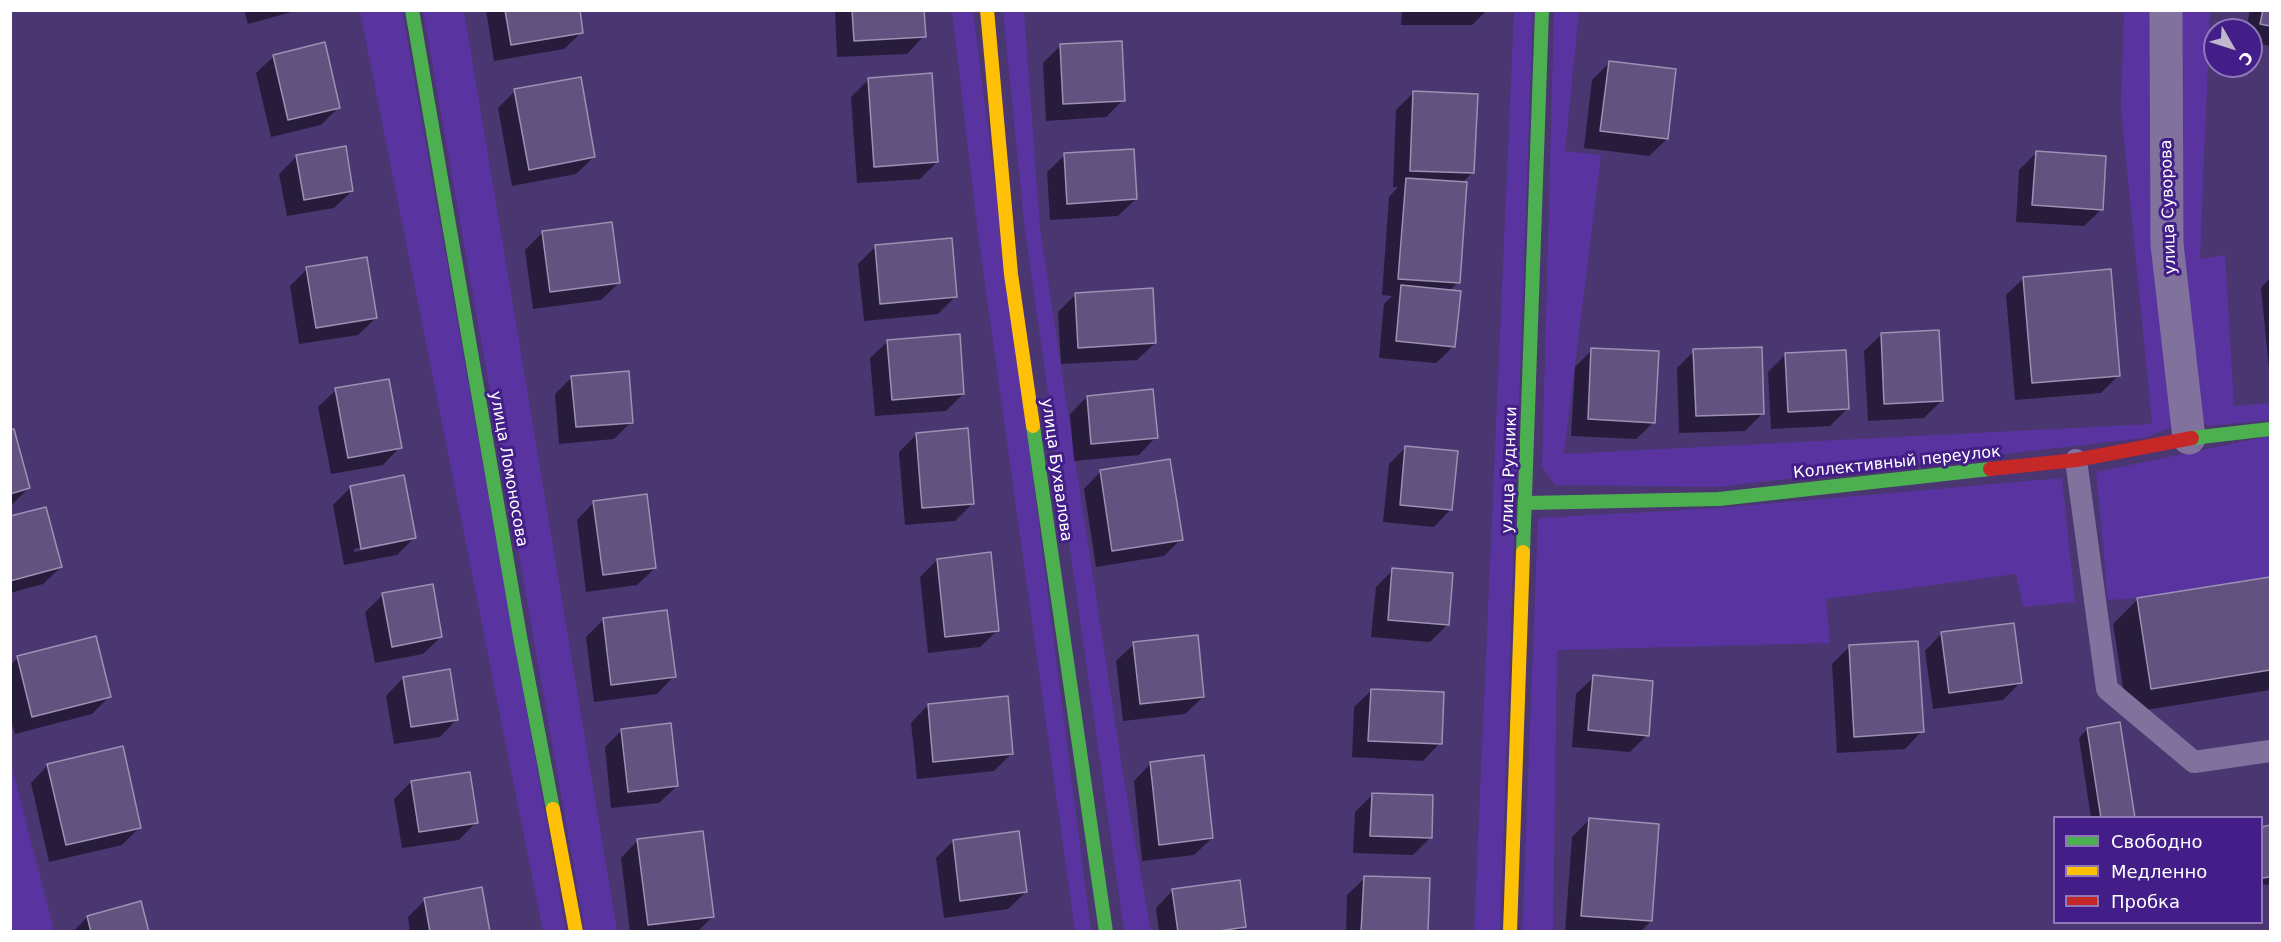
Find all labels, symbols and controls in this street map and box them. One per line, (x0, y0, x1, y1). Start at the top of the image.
north arrow (2203, 18, 2263, 78)
text: С (2235, 48, 2257, 69)
street label: улица Суворова (2157, 139, 2181, 275)
street label: улица Ломоносова (485, 390, 531, 548)
street label: улица Бухвалова (1036, 397, 1076, 543)
street label: улица Рудники (1498, 406, 1522, 534)
street label: Коллективный переулок (1792, 443, 2002, 483)
legend (2053, 816, 2263, 924)
text: Свободно (2111, 831, 2203, 852)
text: Медленно (2111, 861, 2207, 882)
text: Пробка (2111, 891, 2180, 912)

